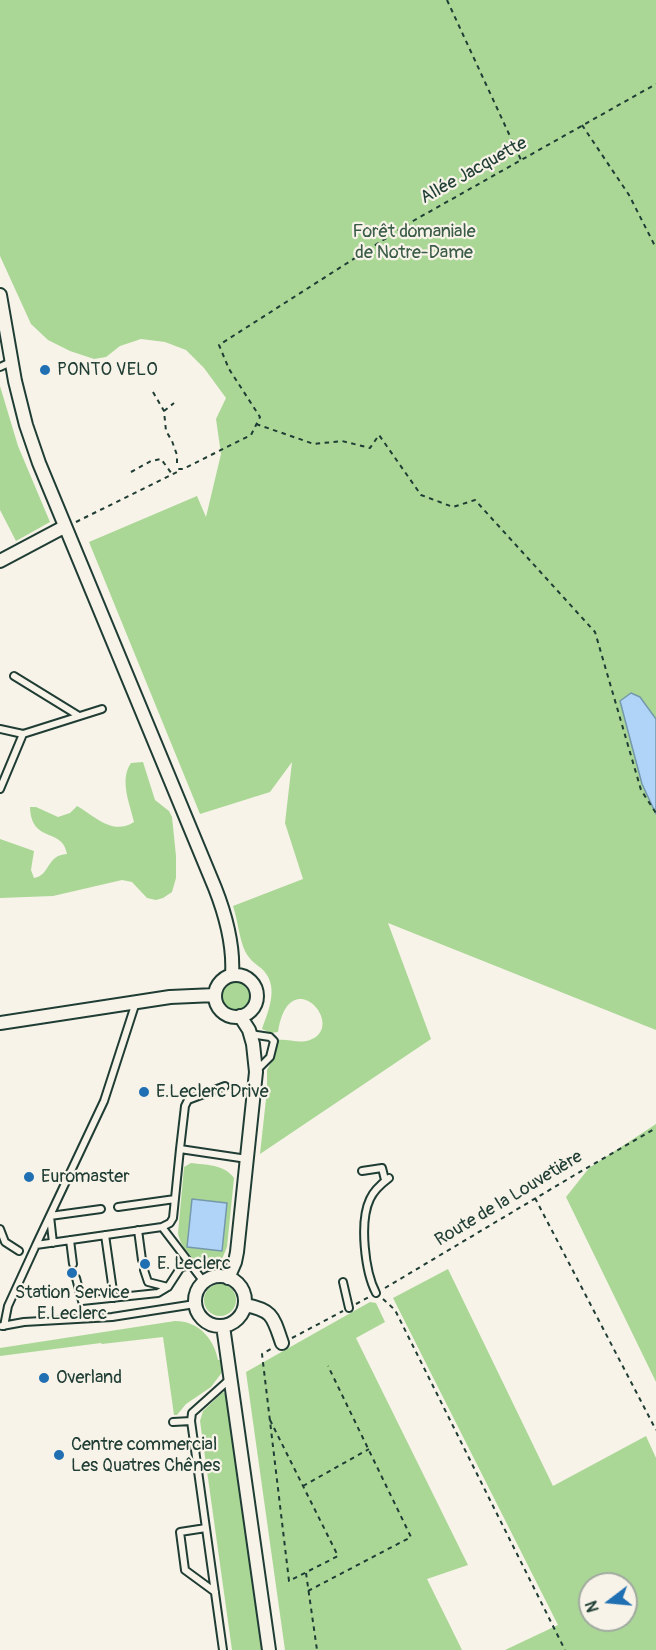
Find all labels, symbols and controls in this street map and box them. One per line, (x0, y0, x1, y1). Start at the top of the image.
street label: Allée Jacquette (417, 133, 531, 209)
park label: Forêt domaniale de Notre-Dame (352, 221, 476, 264)
place label: PONTO VELO (57, 359, 158, 381)
marker: PONTO VELO (38, 363, 52, 377)
place label: E.Leclerc Drive (156, 1081, 269, 1103)
marker: E.Leclerc Drive (137, 1085, 151, 1099)
street label: Route de la Louvetière (431, 1146, 587, 1252)
place label: Euromaster (41, 1166, 130, 1188)
marker: Euromaster (22, 1170, 36, 1184)
place label: E. Leclerc (157, 1253, 231, 1275)
marker: E. Leclerc (138, 1257, 152, 1271)
marker: Station Service E.Leclerc (65, 1266, 79, 1280)
place label: Station Service E.Leclerc (15, 1282, 129, 1324)
place label: Overland (56, 1367, 122, 1389)
marker: Overland (37, 1371, 51, 1385)
place label: Centre commercial Les Quatres Chênes (71, 1434, 220, 1476)
marker: Centre commercial Les Quatres Chênes (52, 1448, 66, 1462)
north arrow (578, 1572, 638, 1632)
text: N (582, 1598, 604, 1614)

